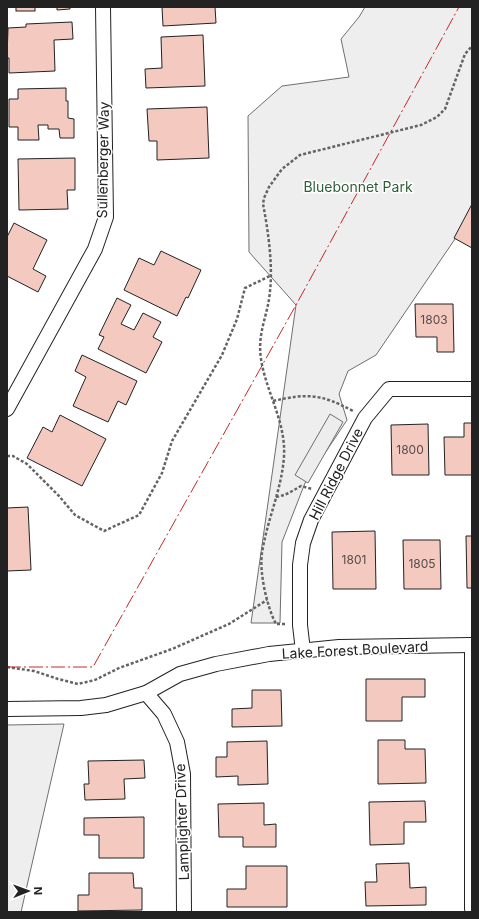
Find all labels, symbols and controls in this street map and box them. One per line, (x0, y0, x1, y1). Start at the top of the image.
street label: Sullenberger Way (93, 101, 112, 219)
park label: Bluebonnet Park (303, 178, 413, 195)
house number: 1803 (420, 312, 448, 327)
street label: Hill Ridge Drive (305, 425, 366, 523)
house number: 1800 (396, 442, 424, 457)
house number: 1801 (342, 552, 366, 567)
house number: 1805 (408, 556, 436, 571)
street label: Lake Forest Boulevard (281, 637, 429, 662)
street label: Lamplighter Drive (171, 763, 192, 881)
north arrow (8, 871, 48, 911)
text: N (31, 887, 45, 895)

